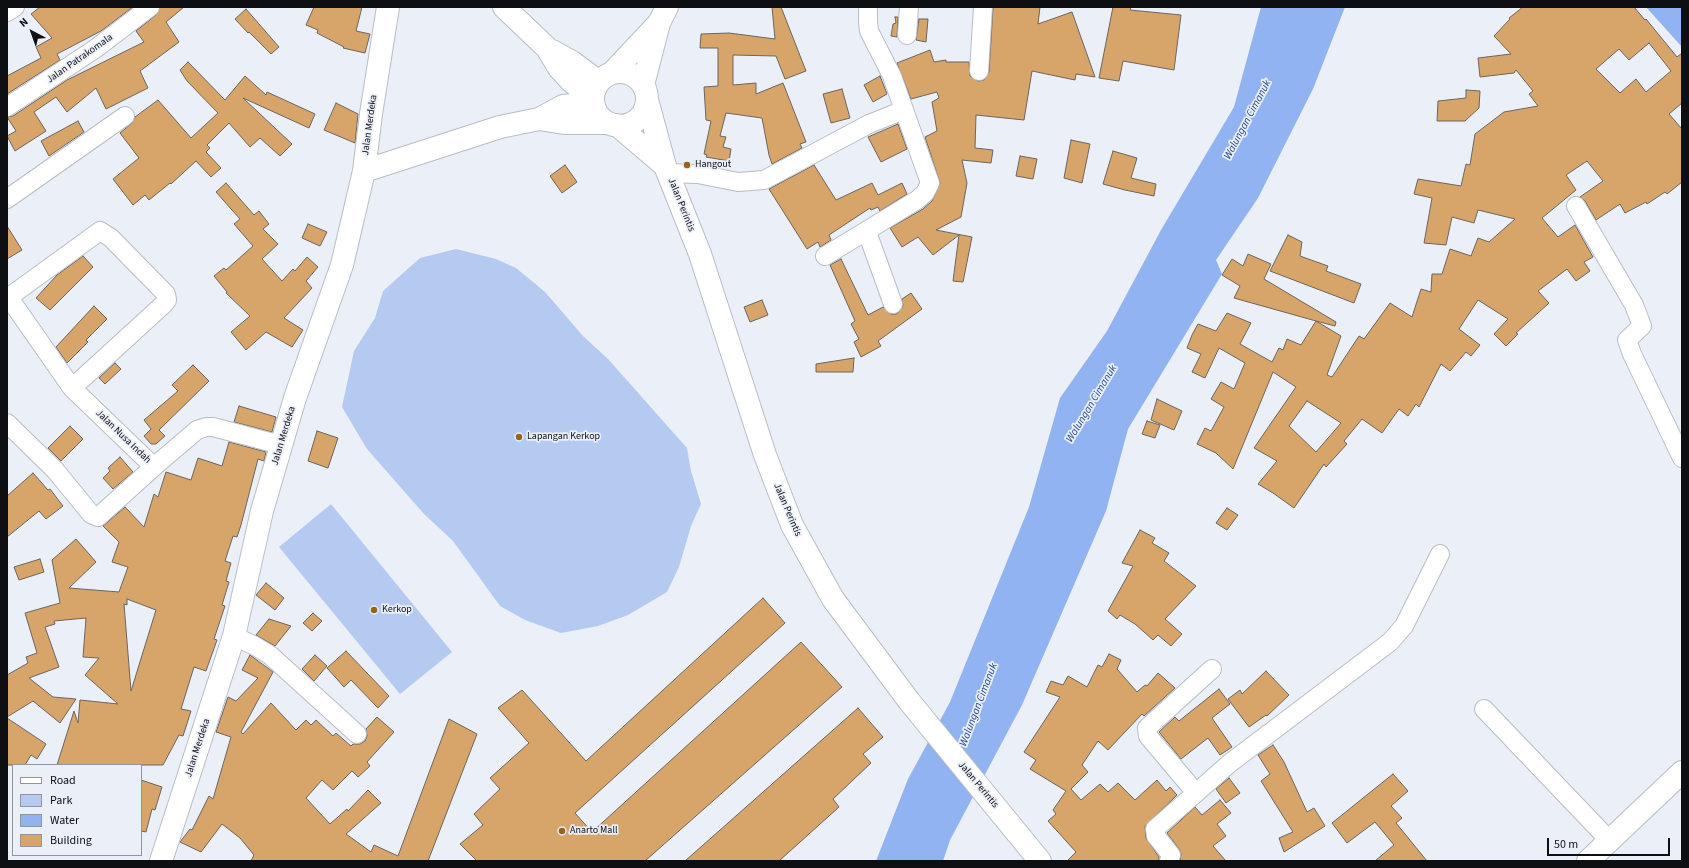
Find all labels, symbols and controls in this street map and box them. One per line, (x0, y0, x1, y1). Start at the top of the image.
north arrow (12, 12, 52, 52)
text: N (16, 15, 31, 31)
street label: Jalan Patrakomala (45, 32, 115, 86)
water label: Walungan Cimanuk (1221, 78, 1275, 162)
street label: Jalan Merdeka (360, 94, 380, 156)
place label: Hangout (695, 159, 731, 171)
marker: Hangout (682, 160, 692, 170)
street label: Jalan Perintis (665, 176, 697, 234)
water label: Walungan Cimanuk (1064, 363, 1120, 445)
street label: Jalan Merdeka (269, 405, 299, 467)
street label: Jalan Nusa Indah (93, 408, 153, 466)
place label: Lapangan Kerkop (527, 431, 600, 443)
marker: Lapangan Kerkop (514, 432, 524, 442)
street label: Jalan Perintis (770, 482, 804, 538)
place label: Kerkop (382, 604, 412, 616)
marker: Kerkop (369, 605, 379, 615)
water label: Walungan Cimanuk (957, 661, 1001, 749)
street label: Jalan Merdeka (183, 717, 213, 779)
street label: Jalan Perintis (955, 759, 1001, 811)
legend (12, 764, 142, 856)
text: Road (50, 772, 76, 789)
text: Park (50, 792, 72, 809)
text: Water (50, 812, 79, 829)
place label: Anarto Mall (570, 825, 617, 837)
marker: Anarto Mall (557, 826, 567, 836)
scale bar (1549, 830, 1672, 856)
text: Building (50, 832, 92, 849)
text: 50 m (1554, 836, 1578, 853)

